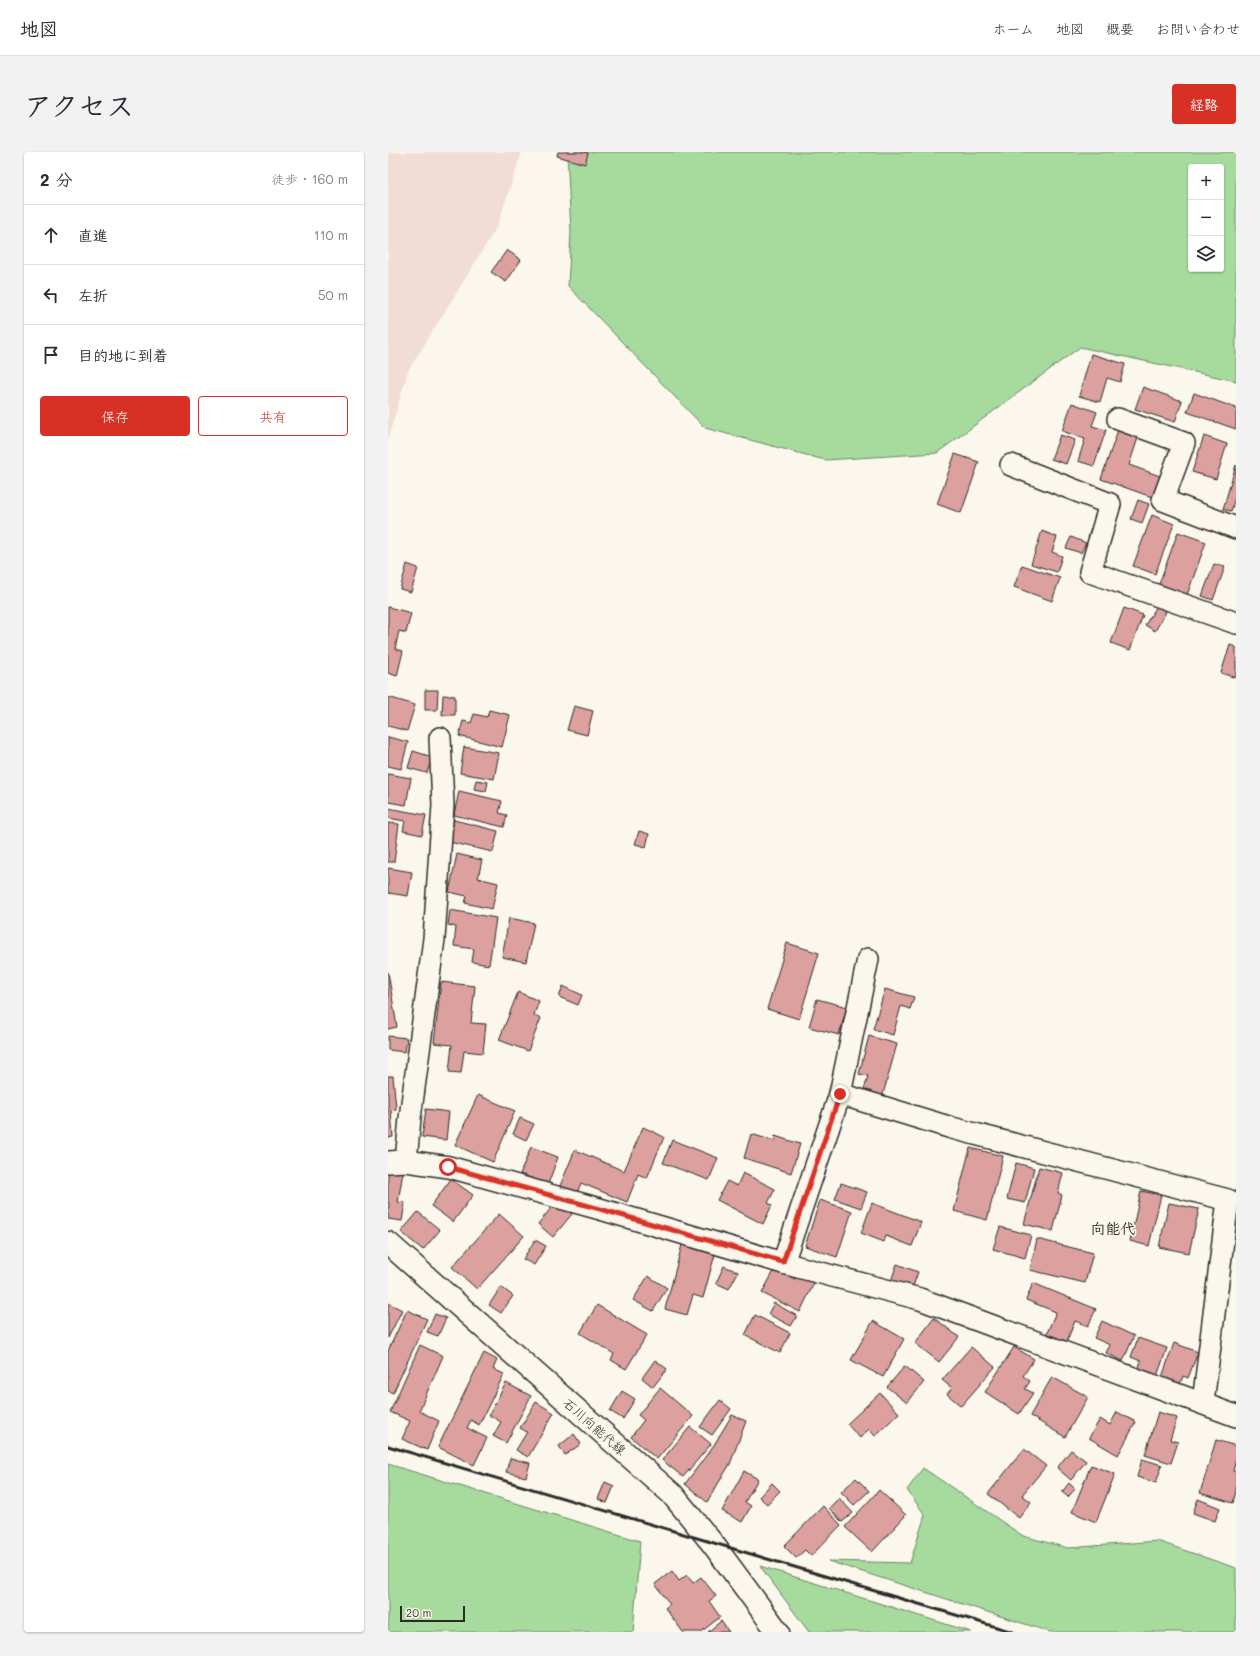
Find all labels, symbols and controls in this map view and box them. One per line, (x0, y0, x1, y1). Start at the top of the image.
text: 地図 (20, 16, 58, 41)
text: ホーム (993, 19, 1034, 38)
text: 地図 (1056, 19, 1084, 38)
text: 概要 (1106, 19, 1134, 38)
text: お問い合わせ (1156, 19, 1240, 38)
button: 経路 (1172, 84, 1236, 124)
text: アクセス (24, 87, 134, 123)
map controls (1188, 164, 1224, 272)
button: + (1188, 164, 1224, 200)
text: 2 分 (40, 168, 73, 190)
text: 徒歩 · 160 m (272, 170, 348, 187)
button: − (1188, 200, 1224, 236)
icon: ahead (40, 224, 62, 246)
text: 直進 (78, 225, 108, 245)
text: 110 m (314, 226, 348, 243)
button: layers (1188, 236, 1224, 272)
icon: left (40, 284, 62, 306)
text: 左折 (78, 285, 108, 305)
text: 50 m (318, 286, 348, 303)
icon: arrive (40, 344, 62, 366)
text: 目的地に到着 (78, 345, 168, 365)
button: 保存 (40, 396, 190, 436)
button: 共有 (198, 396, 348, 436)
route end (831, 1085, 849, 1103)
route start (439, 1158, 457, 1176)
district label: 向能代 (1090, 1218, 1136, 1238)
street label: 石川向能代線 (560, 1394, 631, 1459)
scale bar (400, 1604, 465, 1623)
text: 20 m (406, 1605, 431, 1620)

